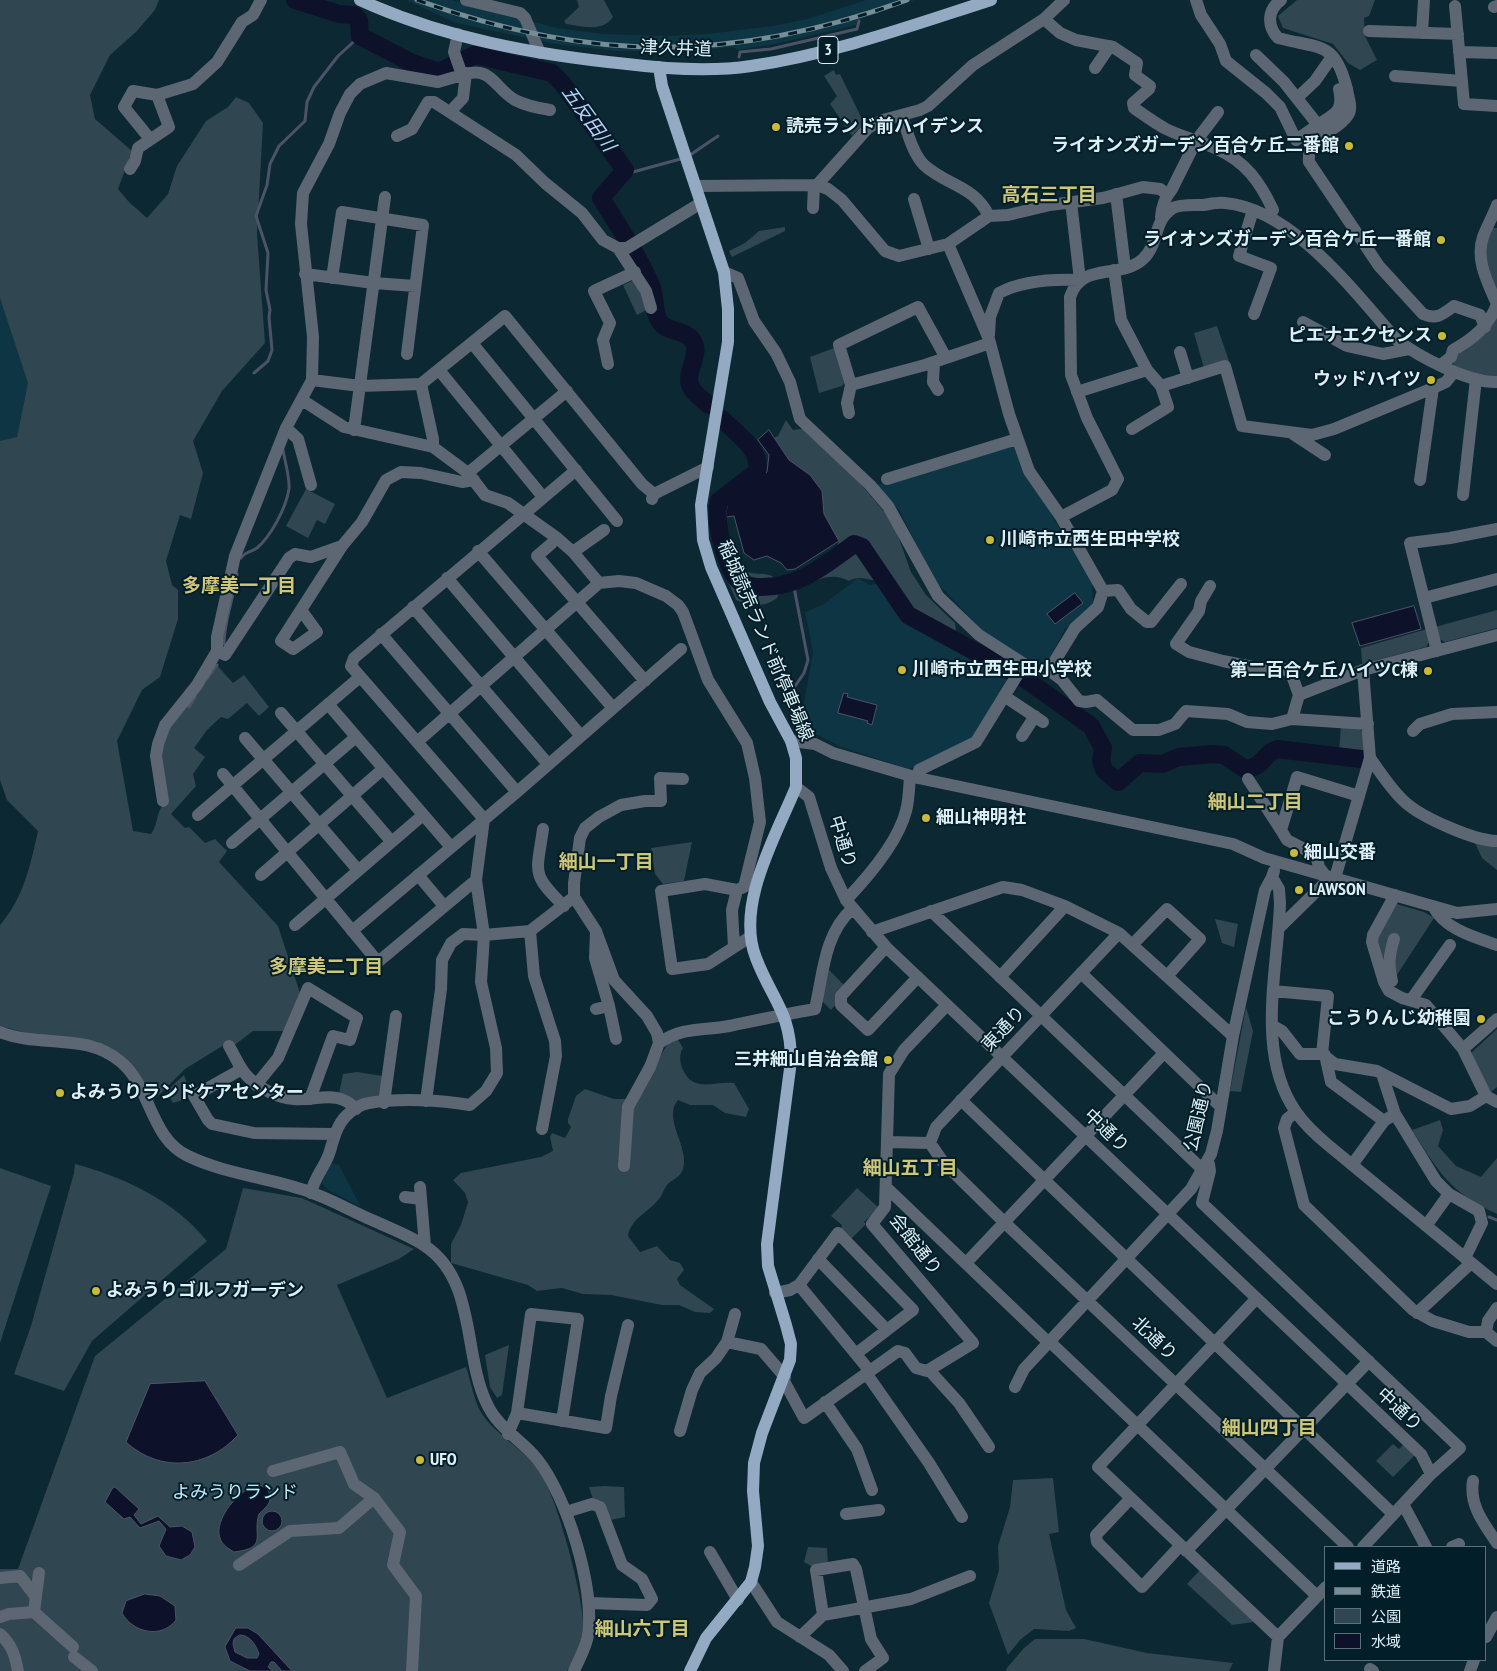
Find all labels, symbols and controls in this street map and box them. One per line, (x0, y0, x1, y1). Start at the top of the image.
road number: 3 (818, 36, 838, 64)
street label: 津久井道 (640, 37, 712, 61)
water label: 五反田川 (556, 82, 620, 156)
place label: 読売ランド前ハイデンス (786, 116, 984, 138)
marker: 読売ランド前ハイデンス (770, 121, 782, 133)
place label: ライオンズガーデン百合ケ丘二番館 (1051, 135, 1339, 157)
marker: ライオンズガーデン百合ケ丘二番館 (1343, 140, 1355, 152)
district label: 高石三丁目 (1002, 185, 1096, 207)
place label: ライオンズガーデン百合ケ丘一番館 (1143, 229, 1431, 251)
marker: ライオンズガーデン百合ケ丘一番館 (1435, 234, 1447, 246)
place label: ピエナエクセンス (1288, 325, 1432, 347)
marker: ピエナエクセンス (1436, 330, 1448, 342)
place label: ウッドハイツ (1313, 369, 1421, 391)
marker: ウッドハイツ (1425, 374, 1437, 386)
place label: 川崎市立西生田中学校 (1000, 529, 1180, 551)
marker: 川崎市立西生田中学校 (984, 534, 996, 546)
street label: 稲城読売ランド前停車場線 (713, 537, 817, 745)
district label: 多摩美一丁目 (182, 576, 296, 598)
place label: 川崎市立西生田小学校 (912, 659, 1092, 681)
place label: 第二百合ケ丘ハイツC棟 (1230, 660, 1418, 682)
marker: 川崎市立西生田小学校 (896, 664, 908, 676)
marker: 第二百合ケ丘ハイツC棟 (1422, 665, 1434, 677)
district label: 細山二丁目 (1208, 792, 1302, 814)
place label: 細山神明社 (936, 807, 1026, 829)
marker: 細山神明社 (920, 812, 932, 824)
street label: 中通り (824, 813, 860, 871)
place label: 細山交番 (1304, 842, 1376, 864)
marker: 細山交番 (1288, 847, 1300, 859)
district label: 細山一丁目 (559, 852, 653, 874)
place label: LAWSON (1309, 879, 1366, 901)
marker: LAWSON (1293, 884, 1305, 896)
district label: 多摩美二丁目 (269, 957, 383, 979)
street label: 東通り (978, 1002, 1030, 1056)
place label: こうりんじ幼稚園 (1327, 1008, 1471, 1030)
marker: こうりんじ幼稚園 (1475, 1013, 1487, 1025)
place label: 三井細山自治会館 (734, 1049, 878, 1071)
marker: 三井細山自治会館 (882, 1054, 894, 1066)
street label: 公園通り (1180, 1078, 1218, 1154)
place label: よみうりランドケアセンター (70, 1082, 304, 1104)
marker: よみうりランドケアセンター (54, 1087, 66, 1099)
street label: 中通り (1079, 1104, 1133, 1158)
district label: 細山五丁目 (863, 1158, 957, 1180)
street label: 会館通り (884, 1210, 946, 1280)
place label: よみうりゴルフガーデン (106, 1280, 304, 1302)
marker: よみうりゴルフガーデン (90, 1285, 102, 1297)
street label: 北通り (1127, 1312, 1181, 1366)
street label: 中通り (1372, 1384, 1426, 1436)
district label: 細山四丁目 (1222, 1418, 1316, 1440)
place label: UFO (430, 1449, 457, 1471)
marker: UFO (414, 1454, 426, 1466)
park label: よみうりランド (172, 1482, 298, 1504)
legend (1324, 1546, 1487, 1661)
text: 道路 (1371, 1557, 1401, 1576)
text: 鉄道 (1371, 1582, 1401, 1601)
text: 公園 (1371, 1607, 1401, 1626)
district label: 細山六丁目 (595, 1619, 689, 1641)
text: 水域 (1371, 1632, 1401, 1651)

